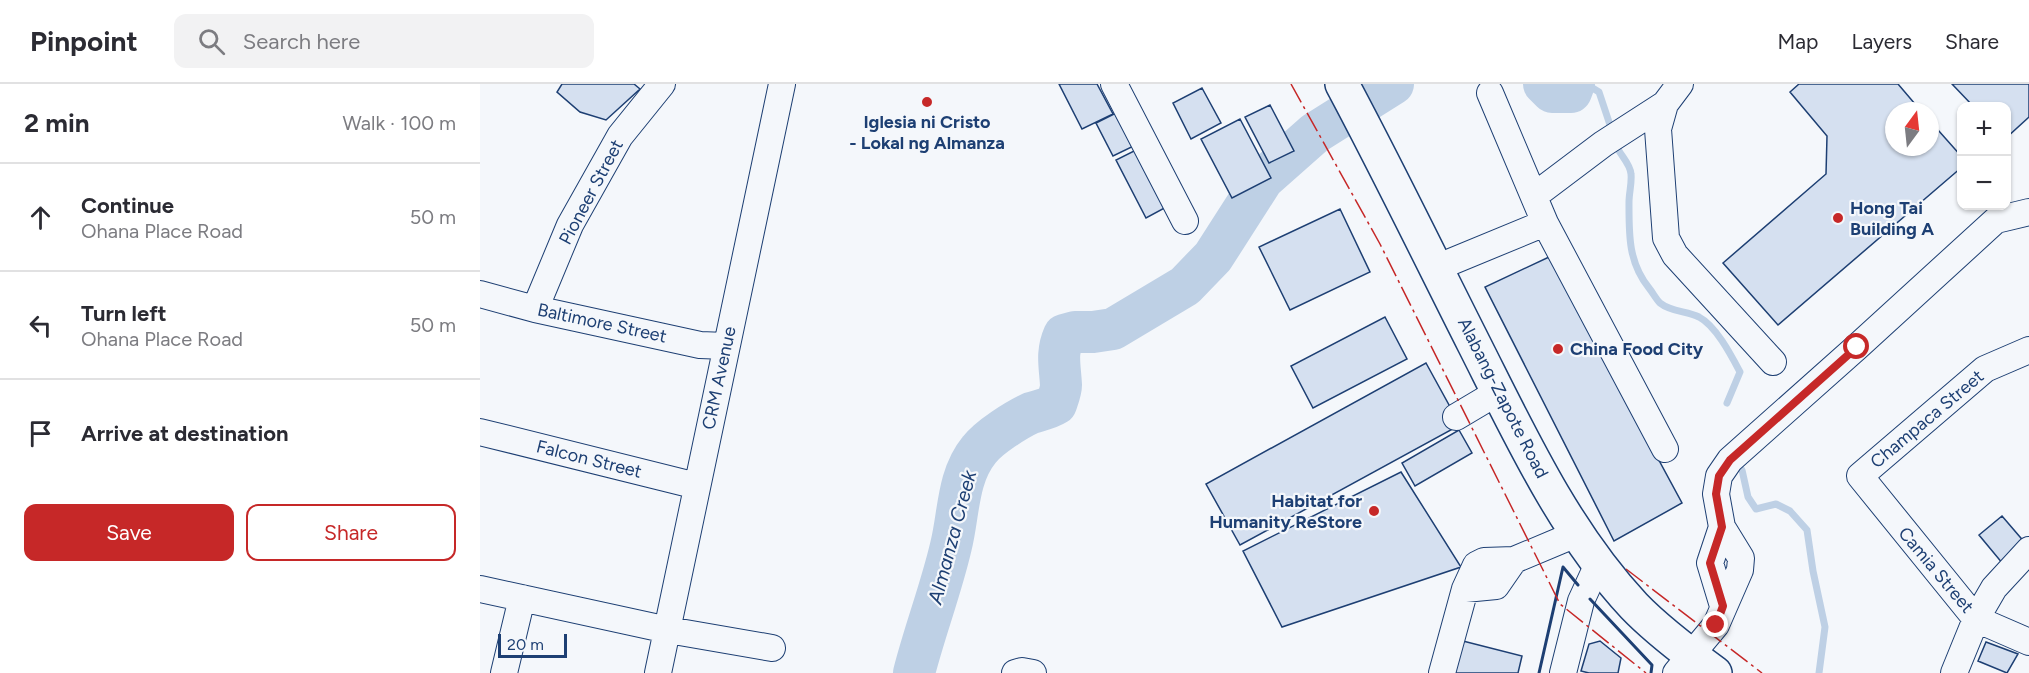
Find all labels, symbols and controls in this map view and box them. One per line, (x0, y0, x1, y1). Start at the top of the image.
search box (174, 14, 594, 68)
text: Pinpoint (30, 24, 138, 58)
icon: search (195, 25, 228, 58)
text: Search here (243, 28, 360, 55)
text: Map (1778, 29, 1818, 54)
text: Layers (1851, 29, 1912, 54)
text: Share (1945, 29, 1999, 54)
marker: Iglesia ni Cristo - Lokal ng Almanza (920, 95, 934, 109)
north arrow (1885, 102, 1939, 156)
map controls (1957, 102, 2011, 210)
button: + (1957, 102, 2011, 156)
text: 2 min (24, 107, 90, 139)
text: Walk · 100 m (342, 111, 456, 135)
place label: Iglesia ni Cristo - Lokal ng Almanza (849, 111, 1005, 154)
street label: Pioneer Street (554, 136, 628, 248)
button: − (1957, 156, 2011, 210)
text: Continue (81, 192, 174, 219)
place label: Hong Tai Building A (1850, 197, 1934, 240)
icon: ahead (24, 201, 57, 234)
text: 50 m (410, 205, 456, 229)
marker: Hong Tai Building A (1831, 211, 1845, 225)
text: Ohana Place Road (81, 219, 243, 243)
street label: Baltimore Street (535, 299, 669, 347)
text: Turn left (81, 300, 167, 327)
icon: left (24, 309, 57, 342)
text: 50 m (410, 313, 456, 337)
street label: Alabang-Zapote Road (1453, 314, 1553, 482)
street label: CRM Avenue (697, 324, 741, 432)
text: Ohana Place Road (81, 327, 243, 351)
route start (1843, 333, 1869, 359)
place label: China Food City (1570, 338, 1704, 360)
marker: China Food City (1551, 342, 1565, 356)
street label: Champaca Street (1866, 365, 1988, 473)
icon: arrive (24, 417, 57, 450)
text: Arrive at destination (81, 420, 289, 447)
street label: Falcon Street (534, 435, 644, 483)
water label: Almanza Creek (922, 466, 982, 607)
place label: Habitat for Humanity ReStore (1209, 490, 1362, 533)
button: Save (24, 504, 234, 561)
button: Share (246, 504, 456, 561)
marker: Habitat for Humanity ReStore (1367, 504, 1381, 518)
street label: Camia Street (1894, 522, 1979, 618)
route end (1702, 611, 1728, 637)
scale bar (498, 631, 567, 658)
text: 20 m (507, 635, 544, 654)

